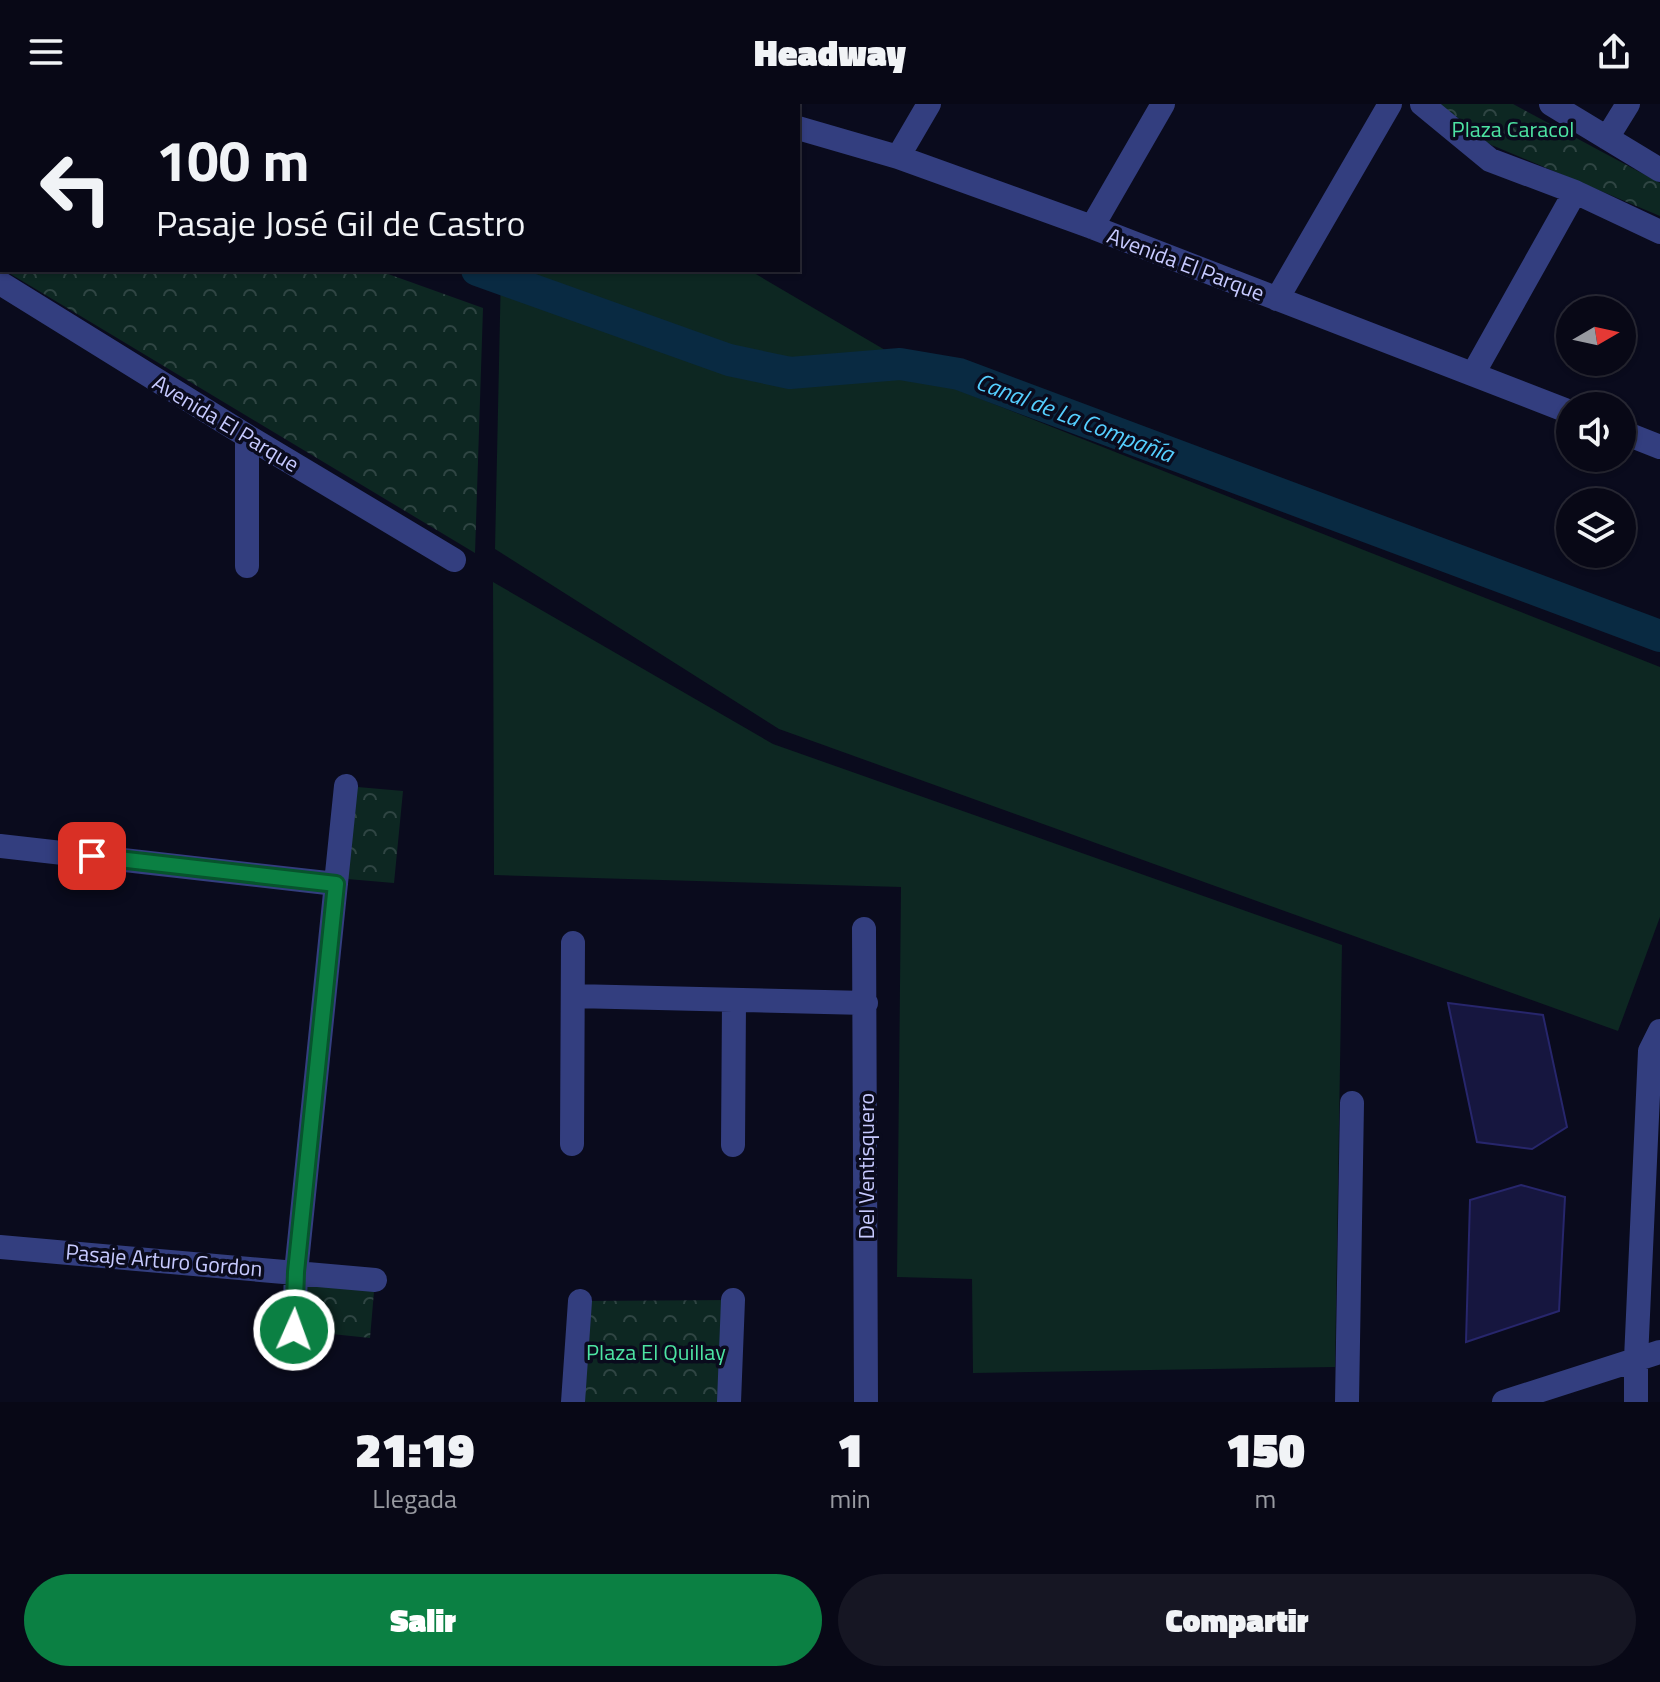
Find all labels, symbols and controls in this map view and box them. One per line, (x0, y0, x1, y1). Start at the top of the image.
text: Headway (754, 25, 906, 80)
icon: menu (24, 30, 68, 74)
icon: share (1592, 30, 1636, 74)
park label: Plaza Caracol (1452, 112, 1574, 146)
text: 100 m (156, 118, 309, 203)
icon: left (24, 136, 128, 240)
text: Pasaje José Gil de Castro (156, 195, 526, 250)
street label: Avenida El Parque (1102, 218, 1270, 310)
north arrow (1556, 296, 1636, 376)
map controls (1556, 296, 1636, 568)
water label: Canal de La Compañía (971, 363, 1181, 472)
street label: Avenida El Parque (146, 366, 306, 480)
button: sound (1556, 392, 1636, 472)
button: layers (1556, 488, 1636, 568)
pin (58, 822, 126, 890)
icon: arrive (70, 834, 114, 878)
street label: Del Ventisquero (849, 1093, 883, 1239)
street label: Pasaje Arturo Gordon (64, 1234, 264, 1286)
position arrow (252, 1288, 336, 1372)
park label: Plaza El Quillay (586, 1335, 726, 1369)
text: 21:19 (355, 1413, 474, 1486)
text: 1 (837, 1413, 863, 1486)
text: 150 (1226, 1413, 1305, 1486)
text: Llegada (372, 1479, 457, 1518)
text: min (829, 1479, 871, 1518)
text: m (1255, 1479, 1276, 1518)
button: Salir (24, 1574, 822, 1666)
button: Compartir (838, 1574, 1636, 1666)

